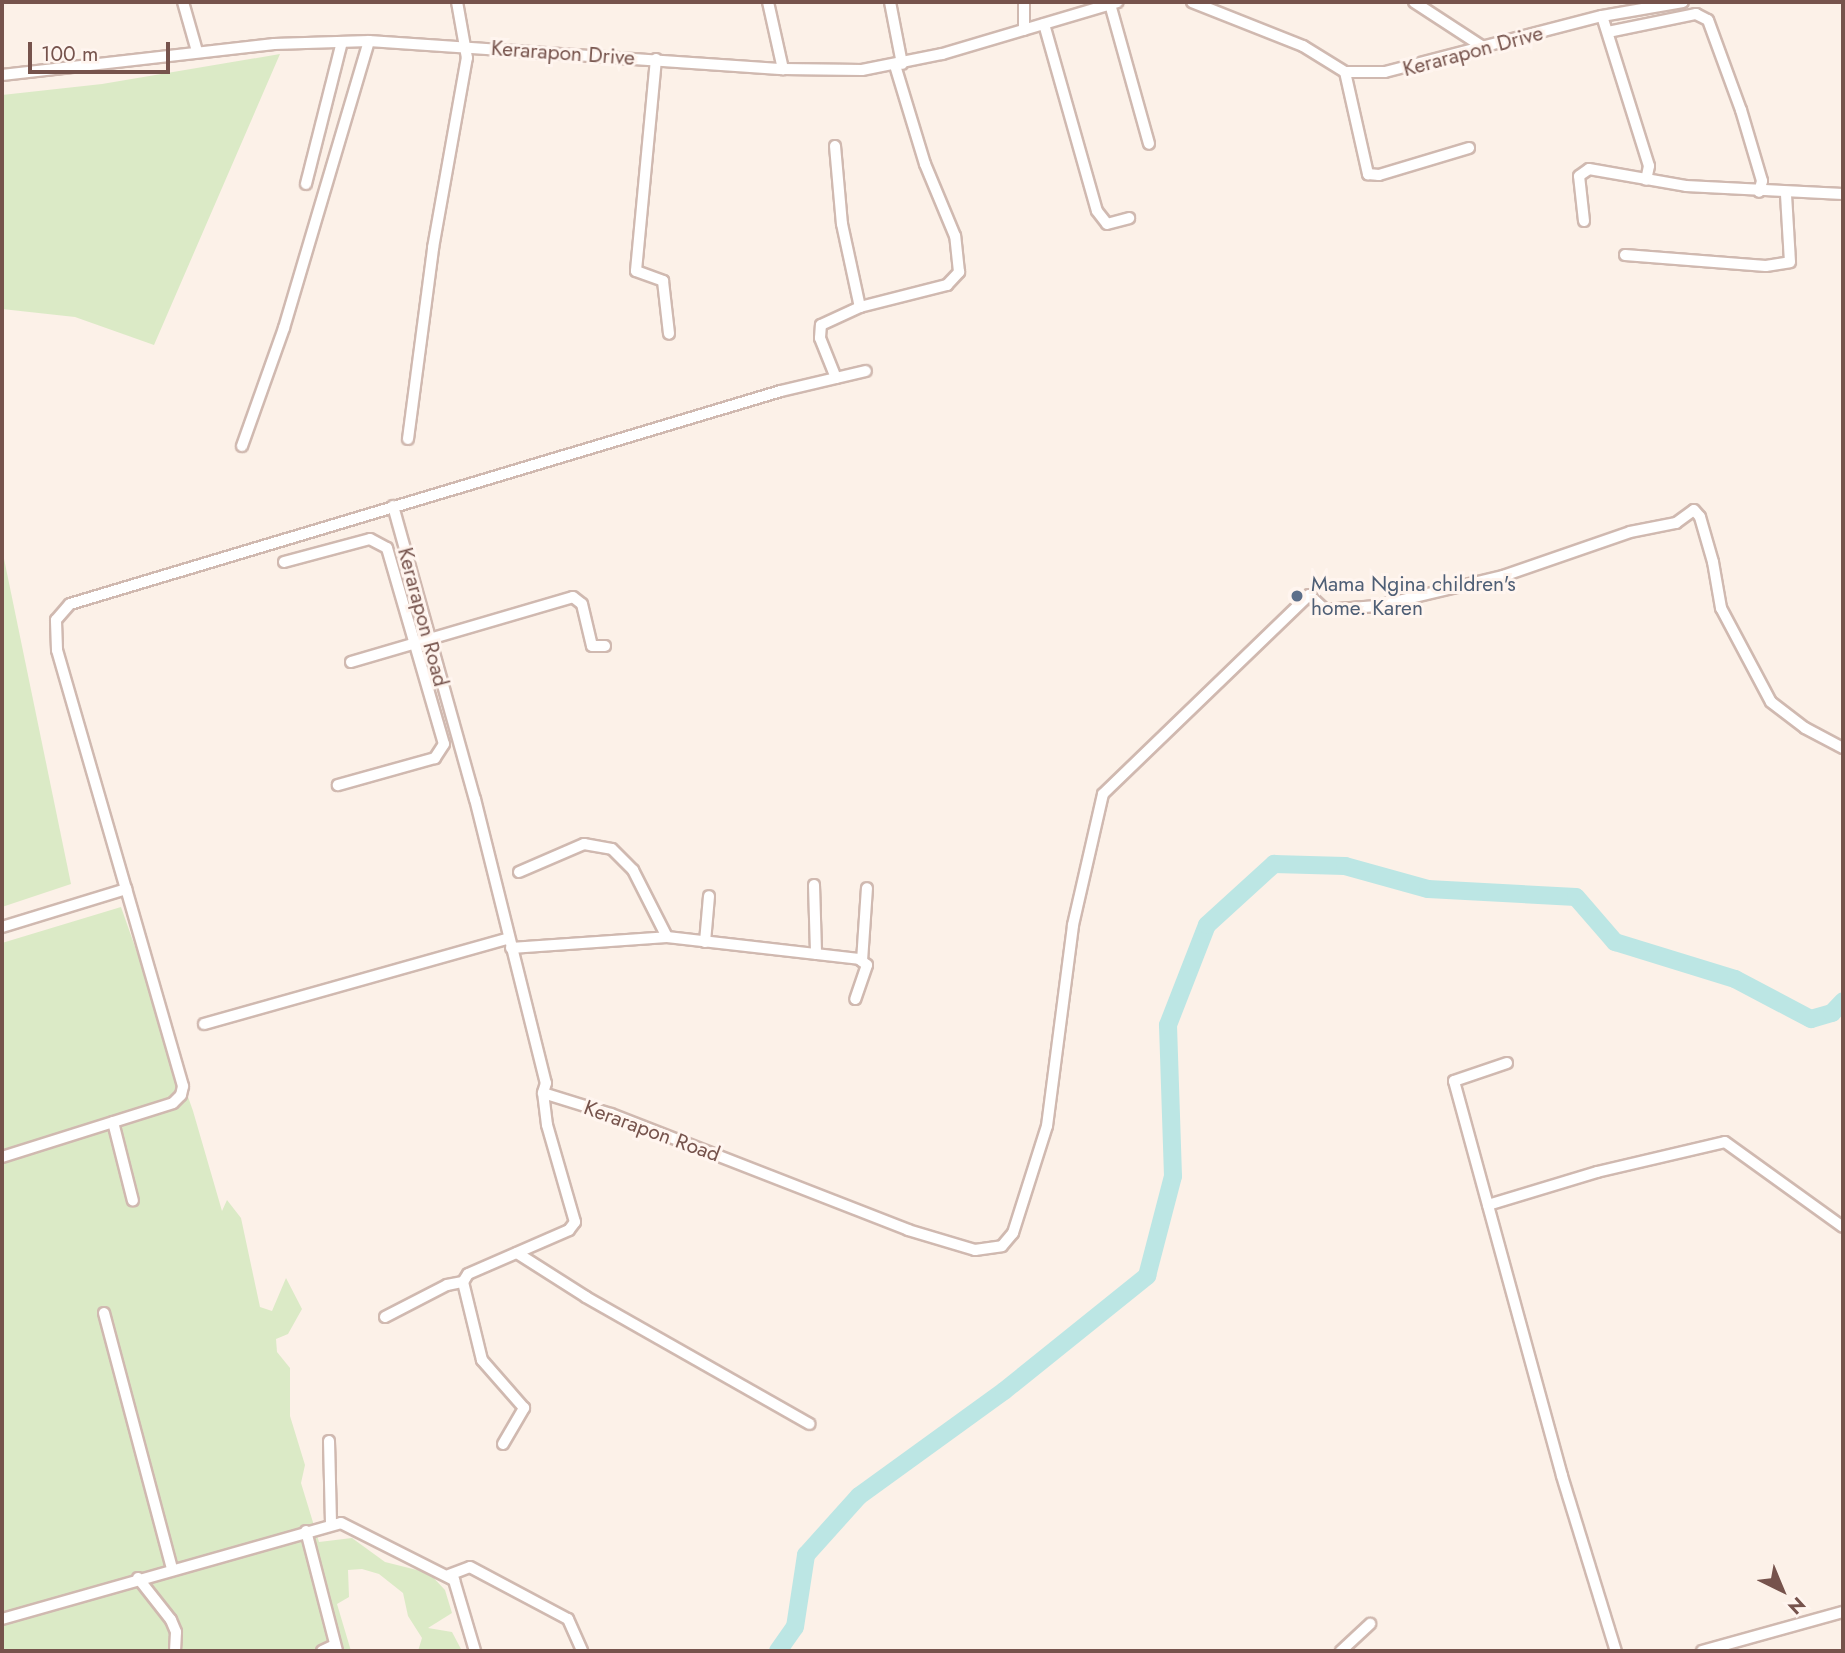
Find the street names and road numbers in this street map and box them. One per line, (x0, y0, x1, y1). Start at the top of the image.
street label: Kerarapon Drive (1400, 20, 1546, 82)
street label: Kerarapon Drive (490, 35, 636, 71)
street label: Kerarapon Road (392, 545, 454, 689)
street label: Kerarapon Road (581, 1095, 723, 1167)

